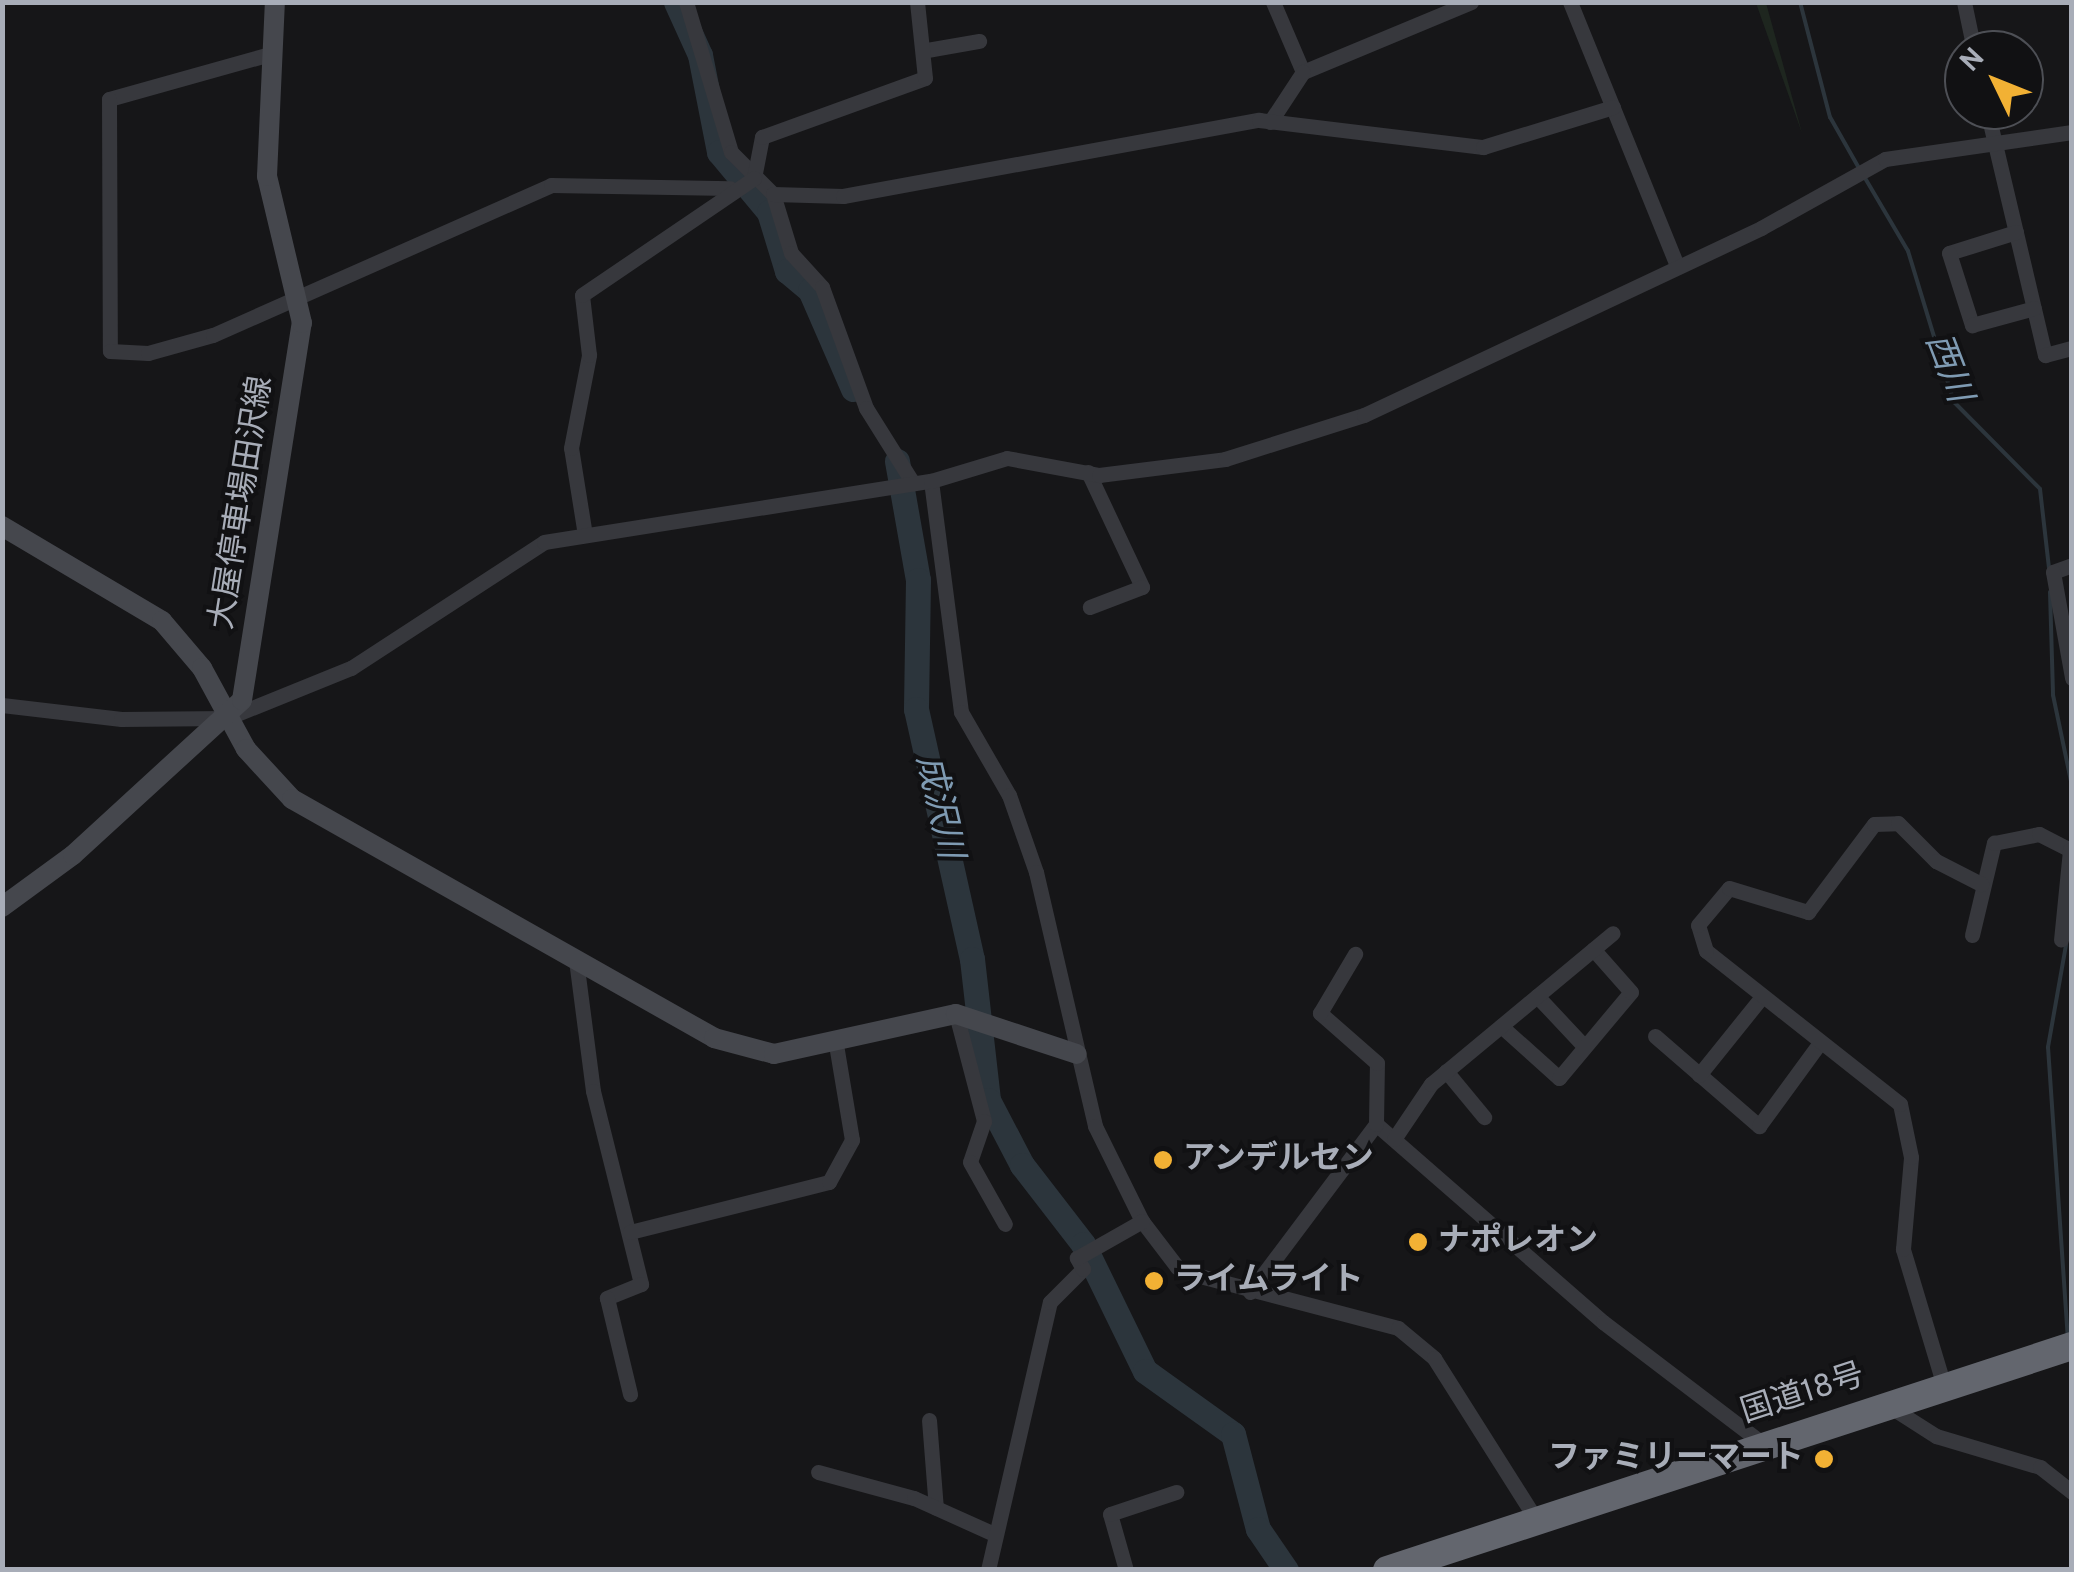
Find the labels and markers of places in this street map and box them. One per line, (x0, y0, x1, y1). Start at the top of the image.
place label: アンデルセン (1183, 1141, 1375, 1179)
marker: アンデルセン (1152, 1149, 1174, 1171)
place label: ナポレオン (1438, 1223, 1598, 1261)
marker: ナポレオン (1407, 1231, 1429, 1253)
place label: ライムライト (1174, 1262, 1366, 1300)
marker: ライムライト (1143, 1270, 1165, 1292)
place label: ファミリーマート (1548, 1440, 1804, 1478)
marker: ファミリーマート (1813, 1448, 1835, 1470)

